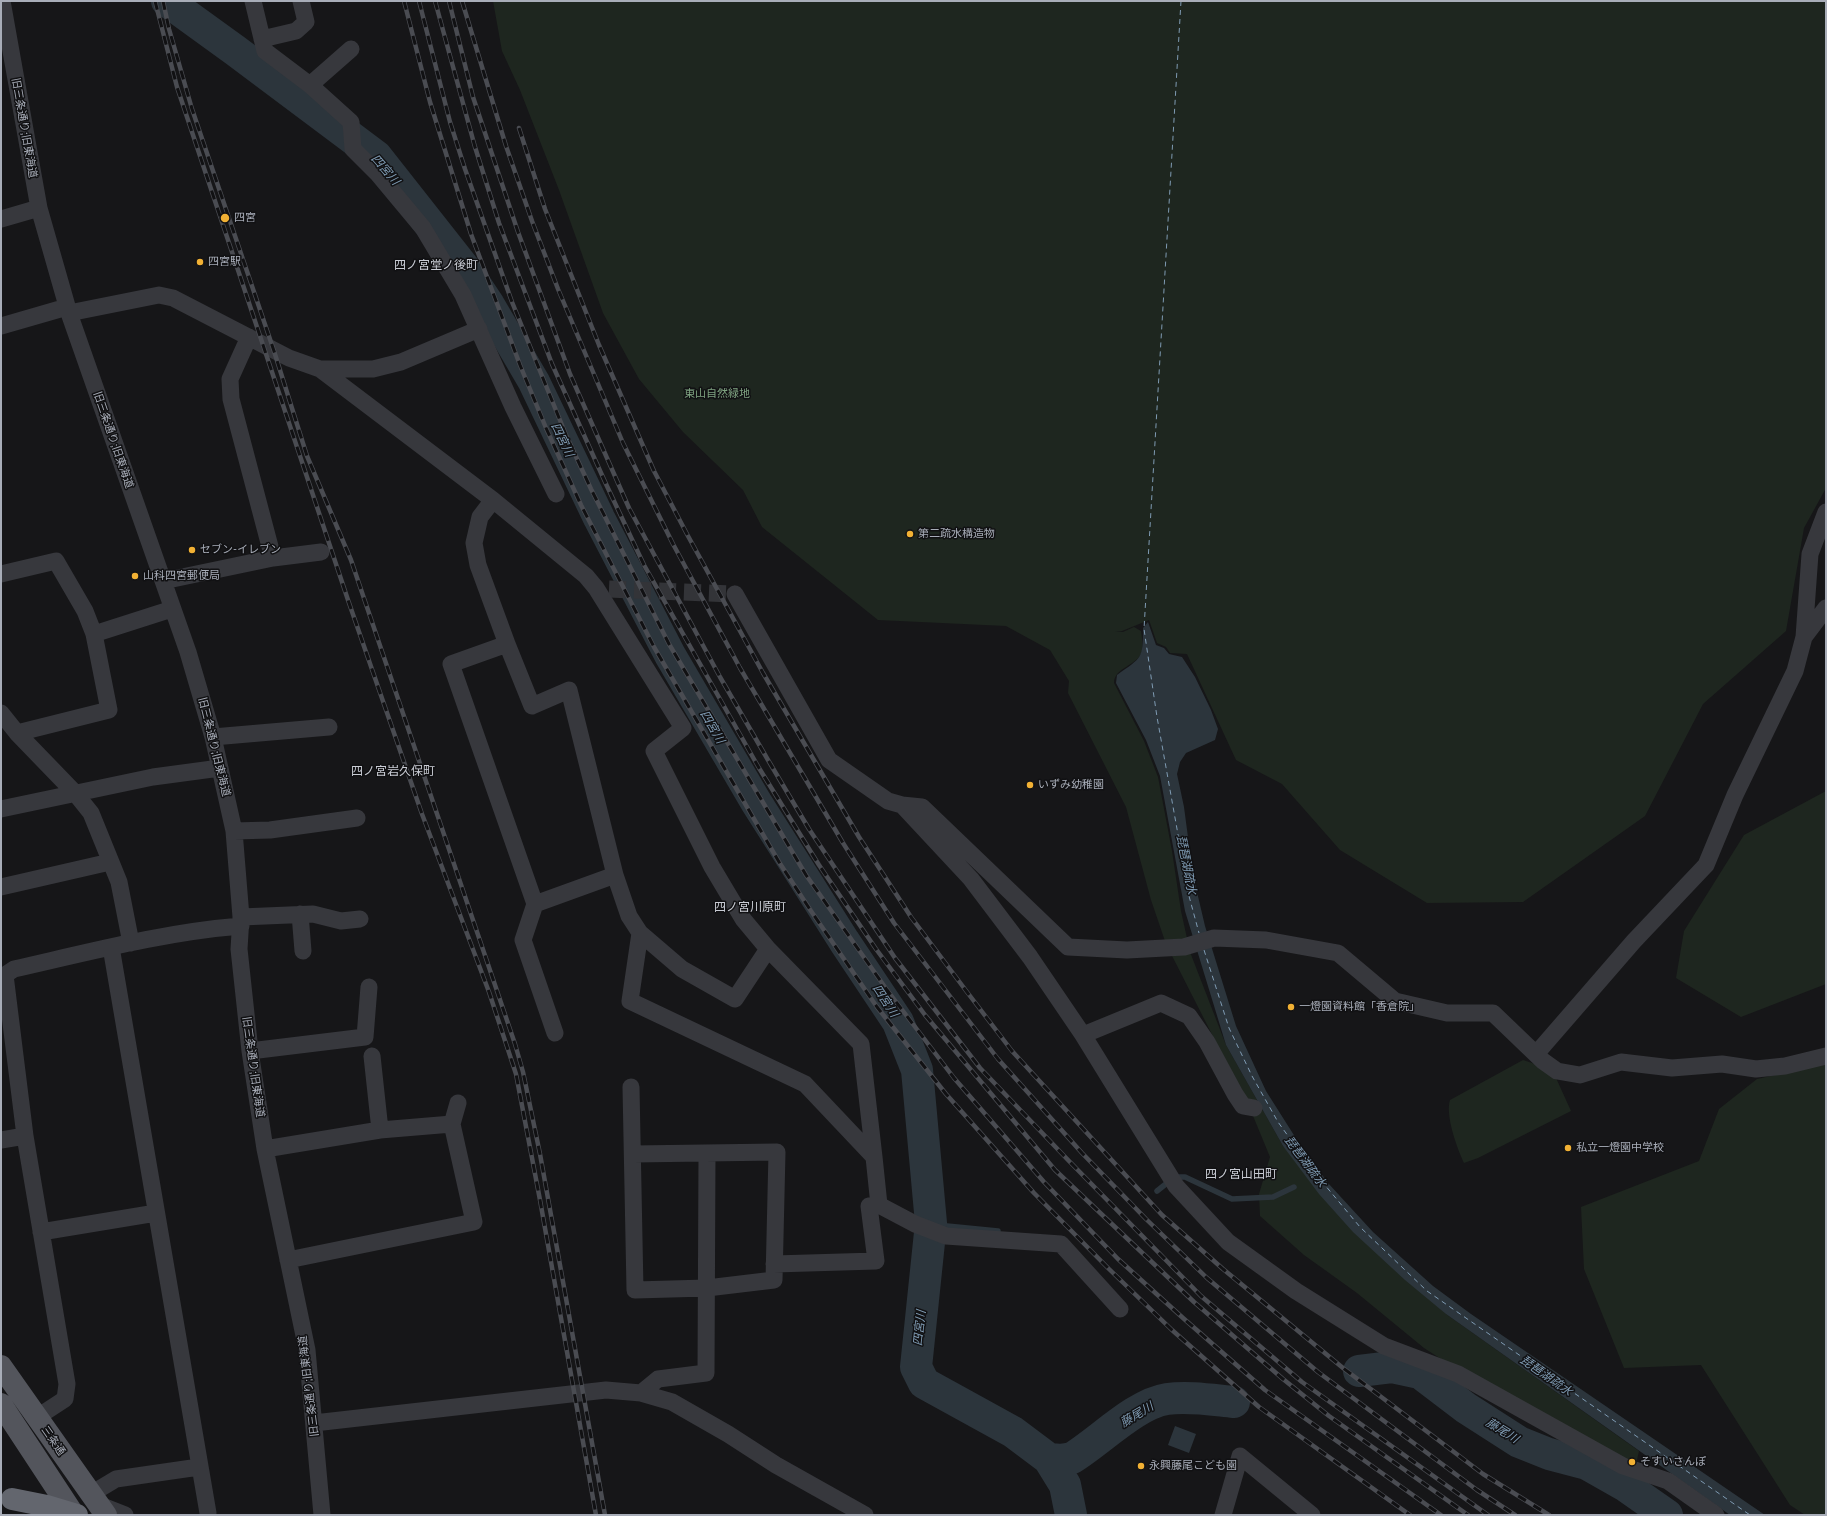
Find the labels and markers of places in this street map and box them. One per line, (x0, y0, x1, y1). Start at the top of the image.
place label: 四宮 (234, 211, 256, 225)
marker: 四宮 (219, 212, 231, 224)
place label: 四宮駅 (208, 255, 241, 269)
marker: 四宮駅 (195, 257, 205, 267)
place label: 第二疏水構造物 (918, 527, 995, 541)
marker: 第二疏水構造物 (905, 529, 915, 539)
place label: セブン-イレブン (200, 543, 281, 557)
marker: セブン-イレブン (187, 545, 197, 555)
place label: 山科四宮郵便局 (143, 569, 220, 583)
marker: 山科四宮郵便局 (130, 571, 140, 581)
place label: いずみ幼稚園 (1038, 778, 1104, 792)
marker: いずみ幼稚園 (1025, 780, 1035, 790)
place label: 一燈園資料館「香倉院」 (1299, 1000, 1420, 1014)
marker: 一燈園資料館「香倉院」 (1286, 1002, 1296, 1012)
place label: 私立一燈園中学校 (1576, 1141, 1664, 1155)
marker: 私立一燈園中学校 (1563, 1143, 1573, 1153)
place label: そすいさんぽ (1640, 1455, 1706, 1469)
marker: そすいさんぽ (1627, 1457, 1637, 1467)
place label: 永興藤尾こども園 (1149, 1459, 1237, 1473)
marker: 永興藤尾こども園 (1136, 1461, 1146, 1471)

